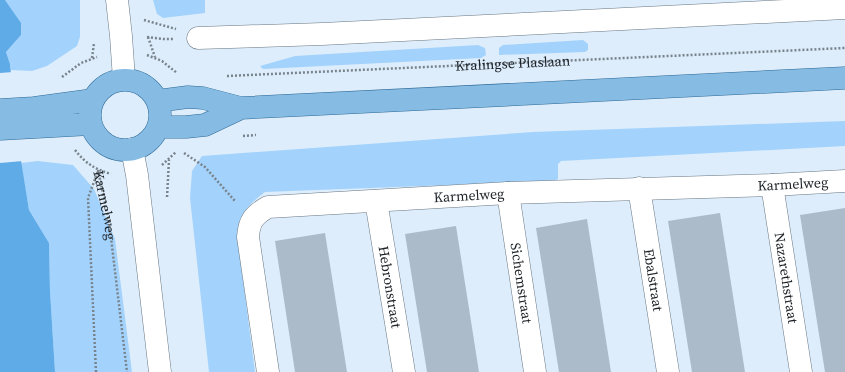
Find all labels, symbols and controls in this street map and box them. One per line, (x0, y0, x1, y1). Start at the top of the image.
street label: Kralingse Plaslaan (455, 50, 571, 76)
street label: Karmelweg (88, 169, 121, 241)
street label: Karmelweg (757, 172, 829, 195)
street label: Karmelweg (433, 183, 505, 207)
street label: Nazarethstraat (769, 231, 803, 325)
street label: Sichemstraat (506, 241, 538, 325)
street label: Hebronstraat (373, 244, 407, 330)
street label: Ebalstraat (639, 247, 668, 313)

